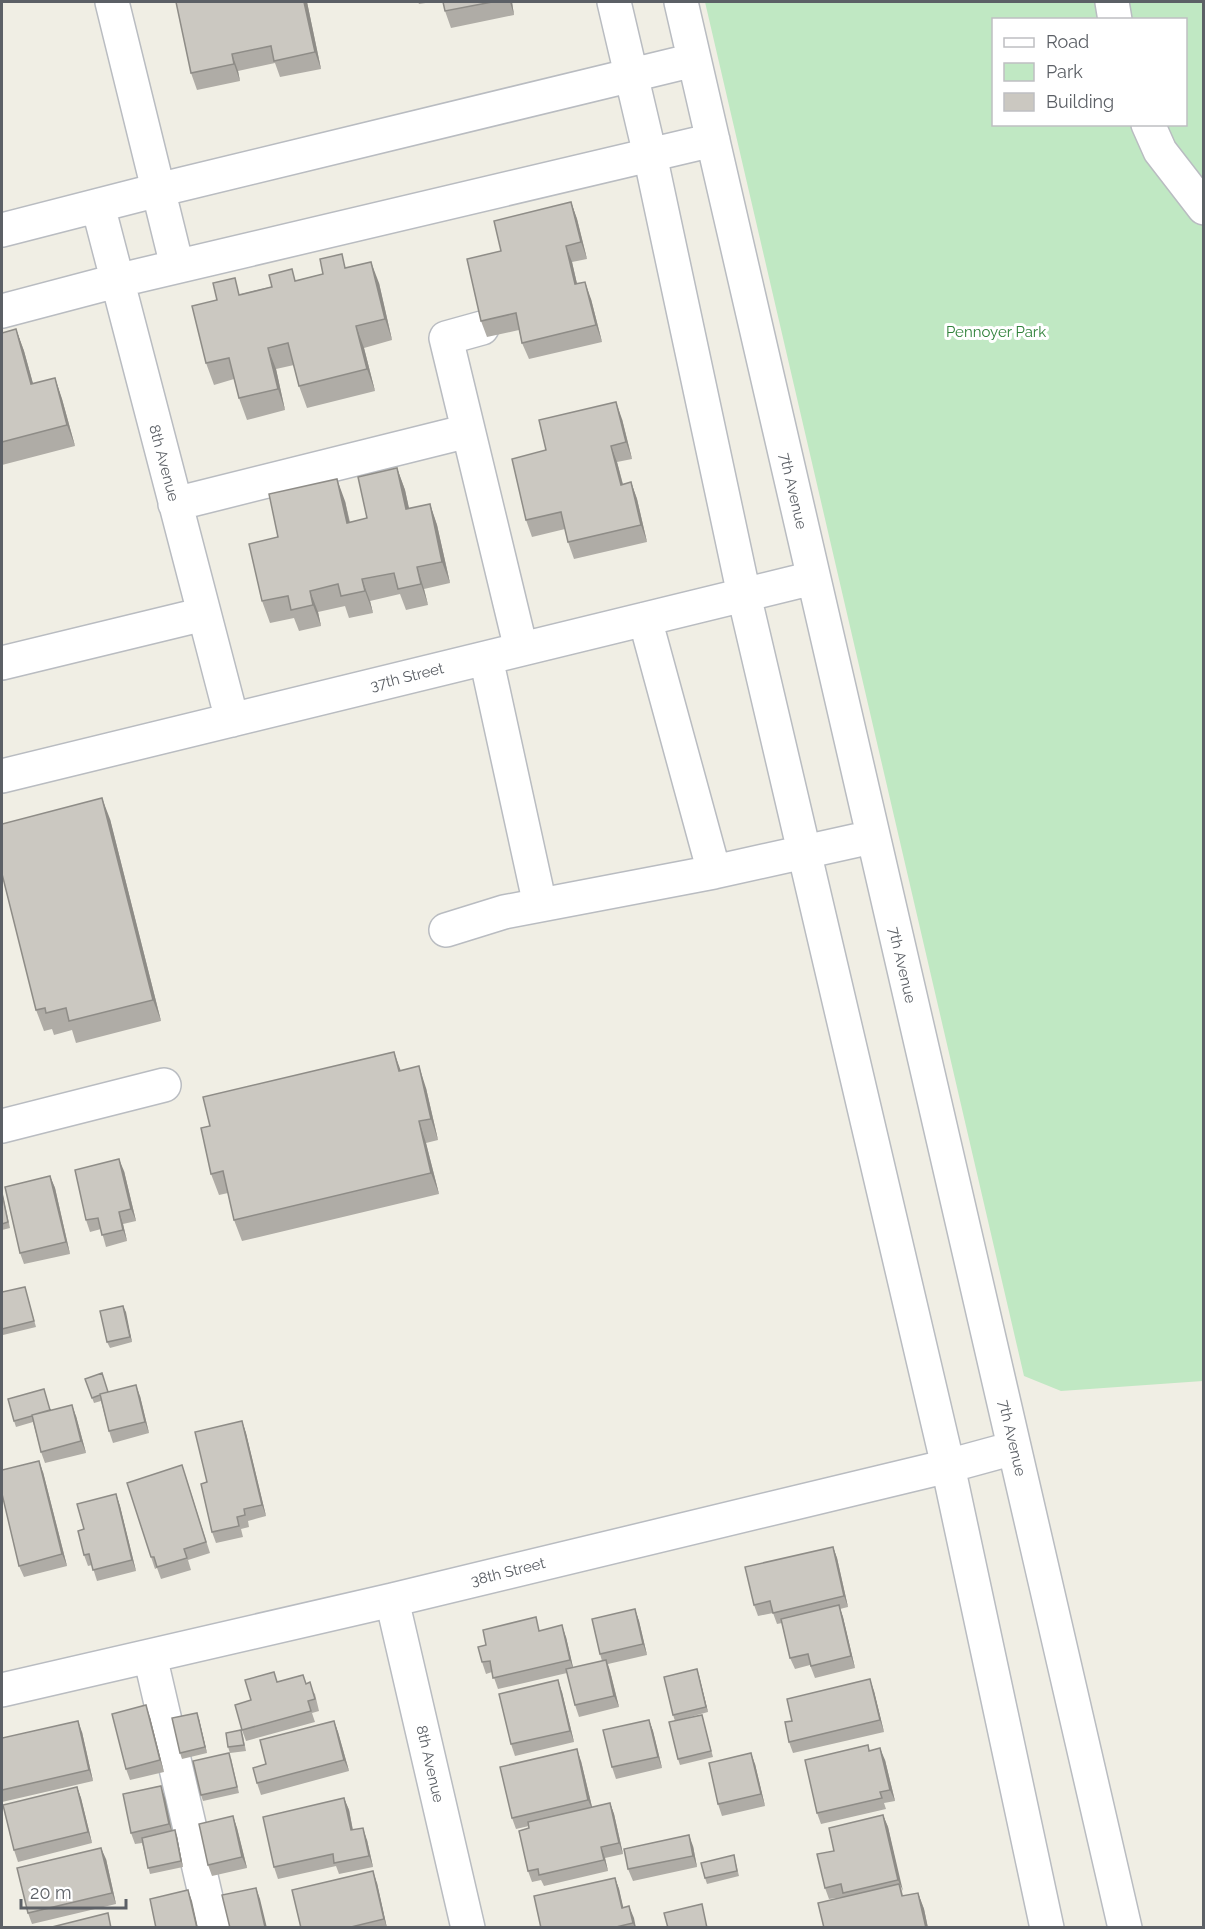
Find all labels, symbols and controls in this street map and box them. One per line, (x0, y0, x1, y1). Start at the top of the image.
legend (992, 18, 1187, 126)
text: Road (1046, 31, 1089, 52)
text: Park (1046, 61, 1083, 82)
text: Building (1046, 91, 1114, 112)
park label: Pennoyer Park (946, 323, 1046, 341)
street label: 8th Avenue (145, 423, 183, 504)
street label: 7th Avenue (775, 451, 811, 531)
street label: 37th Street (368, 659, 446, 695)
street label: 7th Avenue (884, 925, 920, 1005)
street label: 7th Avenue (994, 1398, 1030, 1478)
street label: 38th Street (469, 1554, 547, 1590)
street label: 8th Avenue (412, 1724, 448, 1805)
scale bar (21, 1872, 126, 1910)
text: 20 m (30, 1882, 72, 1903)

